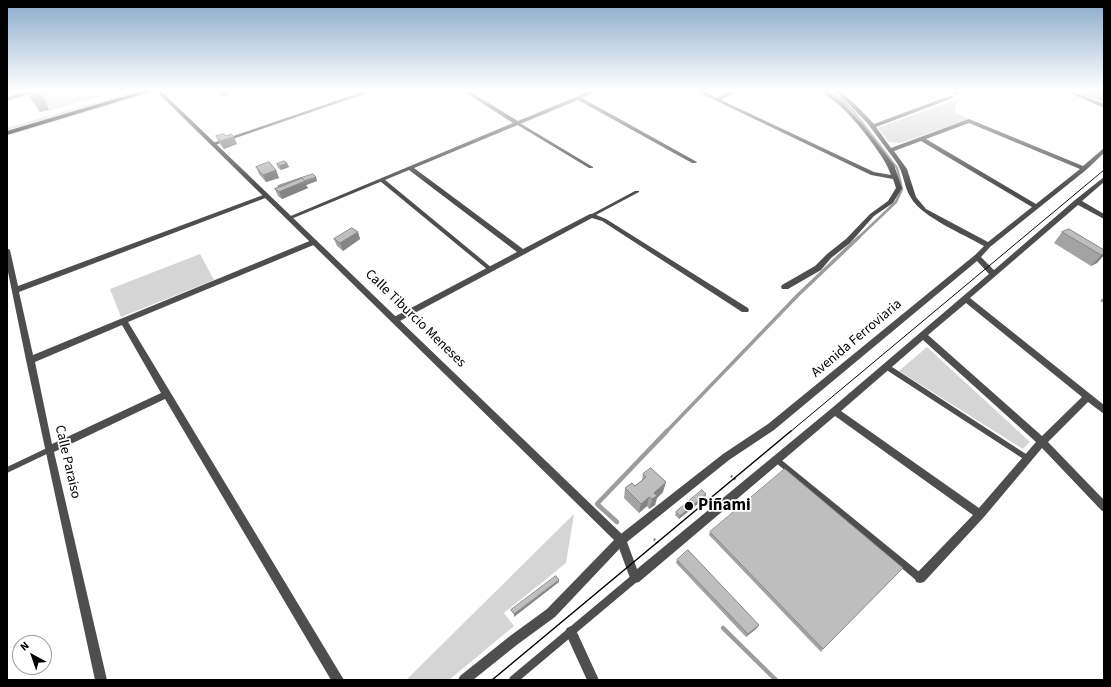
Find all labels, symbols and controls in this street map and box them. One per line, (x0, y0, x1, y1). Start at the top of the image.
street label: Calle Tiburcio Meneses (361, 267, 469, 371)
street label: Avenida Ferroviaria (808, 296, 906, 382)
street label: Calle Paraiso (50, 424, 84, 500)
place label: Piñami (698, 496, 751, 516)
marker: Piñami (683, 500, 695, 512)
north arrow (12, 635, 52, 675)
text: N (17, 638, 32, 654)

